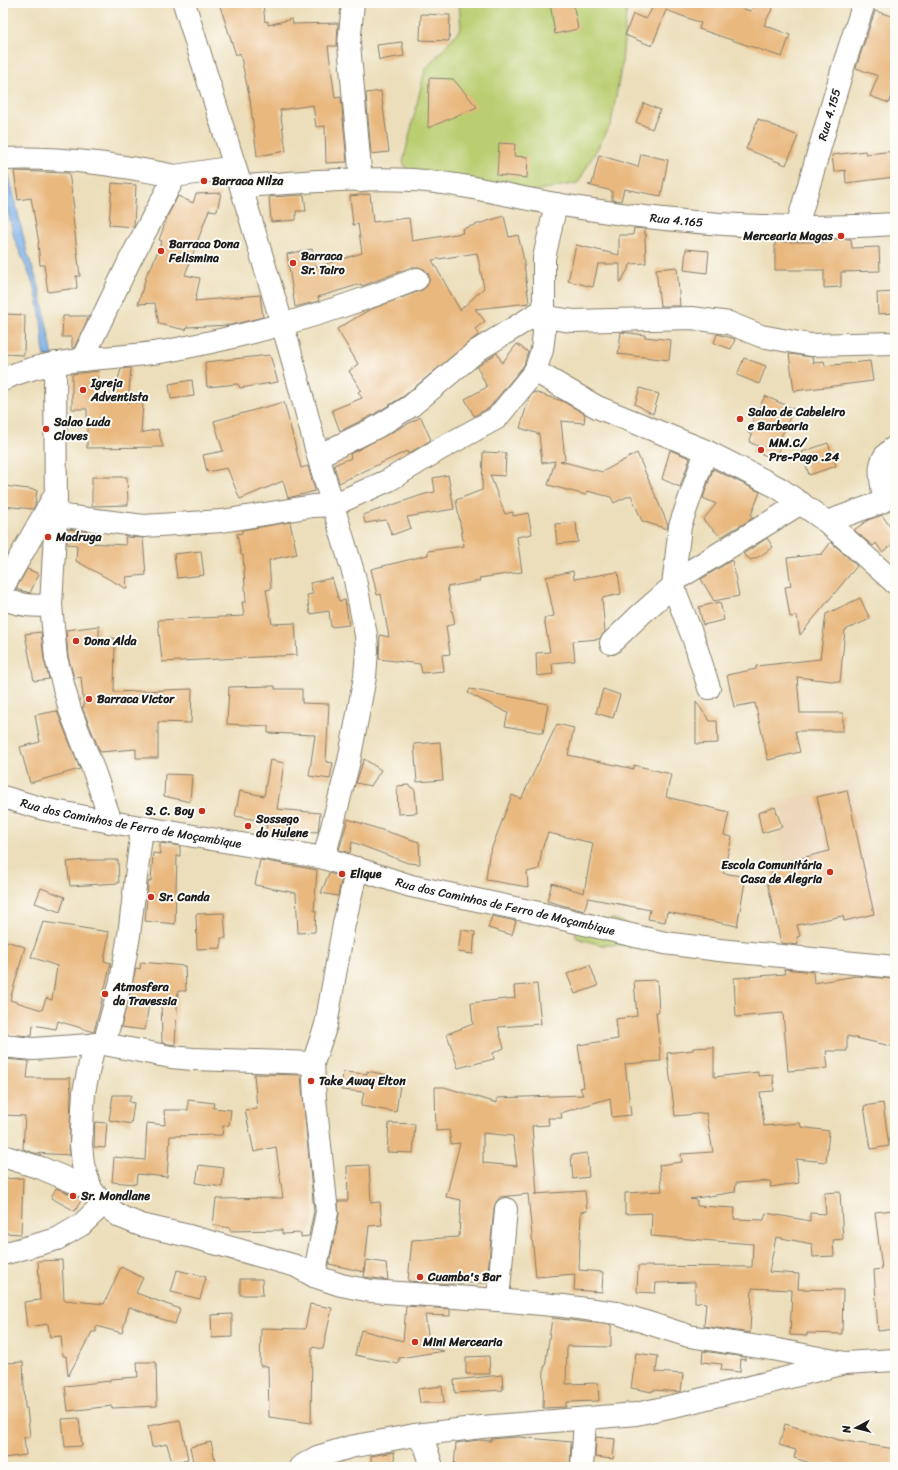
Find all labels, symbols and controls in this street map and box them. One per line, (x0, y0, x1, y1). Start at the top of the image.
street label: Rua 4.155 (811, 86, 847, 144)
place label: Barraca Nilza (212, 170, 284, 192)
marker: Barraca Nilza (199, 176, 209, 186)
street label: Rua 4.165 (649, 207, 704, 234)
place label: Mercearia Magas (742, 225, 833, 247)
marker: Mercearia Magas (836, 231, 846, 241)
place label: Barraca Dona Felismina (168, 233, 240, 269)
place label: Barraca Sr. Tairo (300, 245, 345, 281)
marker: Barraca Dona Felismina (156, 246, 166, 256)
marker: Barraca Sr. Tairo (288, 258, 298, 268)
place label: Igreja Adventista (90, 372, 149, 408)
marker: Igreja Adventista (78, 385, 88, 395)
place label: Salao de Cabeleiro e Barbearia (747, 401, 845, 437)
place label: Salao Luda Cloves (53, 411, 111, 447)
marker: Salao de Cabeleiro e Barbearia (735, 414, 745, 424)
marker: Salao Luda Cloves (41, 424, 51, 434)
place label: MM.C/ Pre-Pago .24 (768, 432, 840, 468)
marker: MM.C/ Pre-Pago .24 (756, 445, 766, 455)
place label: Madruga (55, 526, 103, 548)
marker: Madruga (43, 532, 53, 542)
place label: Dona Alda (84, 630, 138, 652)
marker: Dona Alda (71, 636, 81, 646)
place label: Barraca Victor (97, 688, 175, 710)
marker: Barraca Victor (84, 694, 94, 704)
street label: Rua dos Caminhos de Ferro de Moçambique (18, 792, 243, 855)
place label: S. C. Boy (144, 800, 195, 822)
marker: S. C. Boy (197, 806, 207, 816)
place label: Sossego do Hulene (255, 808, 309, 844)
marker: Sossego do Hulene (243, 821, 253, 831)
place label: Escola Comunitária Casa de Alegria (721, 854, 823, 890)
place label: Elique (350, 863, 382, 885)
marker: Escola Comunitária Casa de Alegria (825, 867, 835, 877)
marker: Elique (337, 869, 347, 879)
street label: Rua dos Caminhos de Ferro de Moçambique (393, 871, 618, 942)
place label: Sr. Canda (158, 886, 211, 908)
marker: Sr. Canda (146, 892, 156, 902)
place label: Atmosfera da Travessia (112, 976, 178, 1012)
marker: Atmosfera da Travessia (100, 989, 110, 999)
place label: Take Away Elton (319, 1070, 406, 1092)
marker: Take Away Elton (306, 1076, 316, 1086)
place label: Sr. Mondlane (80, 1185, 150, 1207)
marker: Sr. Mondlane (68, 1191, 78, 1201)
place label: Cuamba's Bar (427, 1266, 502, 1288)
marker: Cuamba's Bar (415, 1272, 425, 1282)
place label: Mini Mercearia (422, 1331, 502, 1353)
marker: Mini Mercearia (410, 1337, 420, 1347)
north arrow (836, 1408, 876, 1448)
text: N (837, 1424, 857, 1435)

